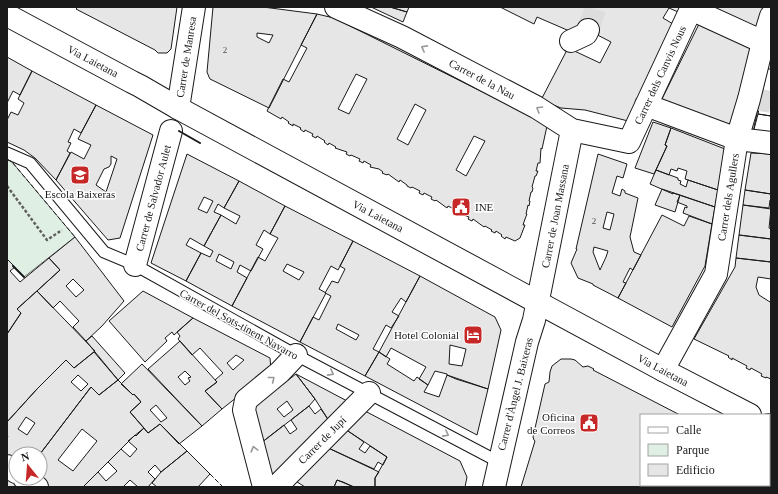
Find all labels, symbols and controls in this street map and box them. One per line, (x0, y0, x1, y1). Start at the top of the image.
street label: Carrer de Manresa (174, 16, 198, 98)
street label: Carrer dels Canvis Nous (632, 24, 688, 126)
street label: Via Laietana (66, 43, 121, 79)
house number: 2 (223, 45, 227, 55)
one-way arrow (421, 45, 428, 53)
street label: Carrer de la Nau (447, 57, 517, 102)
one-way arrow (536, 107, 543, 114)
street label: Carrer de Salvador Aulet (133, 143, 173, 253)
street label: Carrer dels Agullers (715, 152, 741, 242)
street label: Carrer de Joan Massana (539, 163, 571, 269)
school or university icon: Escola Baixeras (69, 164, 91, 186)
place label: Escola Baixeras (45, 188, 115, 200)
public building icon: INE (450, 196, 472, 218)
street label: Via Laietana (351, 198, 406, 234)
place label: INE (475, 201, 494, 213)
house number: 2 (592, 216, 596, 226)
street label: Carrer del Sots-tinent Navarro (178, 286, 301, 362)
hotel icon: Hotel Colonial (462, 324, 484, 346)
place label: Hotel Colonial (394, 329, 459, 341)
street label: Carrer d'Àngel J. Baixeras (495, 336, 535, 452)
street label: Via Laietana (636, 352, 691, 388)
one-way arrow (327, 369, 334, 376)
one-way arrow (267, 376, 275, 383)
place label: Oficina de Correos (527, 411, 575, 436)
public building icon: Oficina de Correos (578, 412, 600, 434)
street label: Carrer de Jupí (296, 414, 348, 466)
legend (640, 414, 770, 486)
text: Calle (676, 423, 701, 437)
one-way arrow (442, 429, 449, 437)
text: Parque (676, 443, 709, 457)
north arrow (8, 446, 48, 486)
one-way arrow (250, 446, 259, 453)
text: N (20, 450, 31, 463)
text: Edificio (676, 463, 715, 477)

